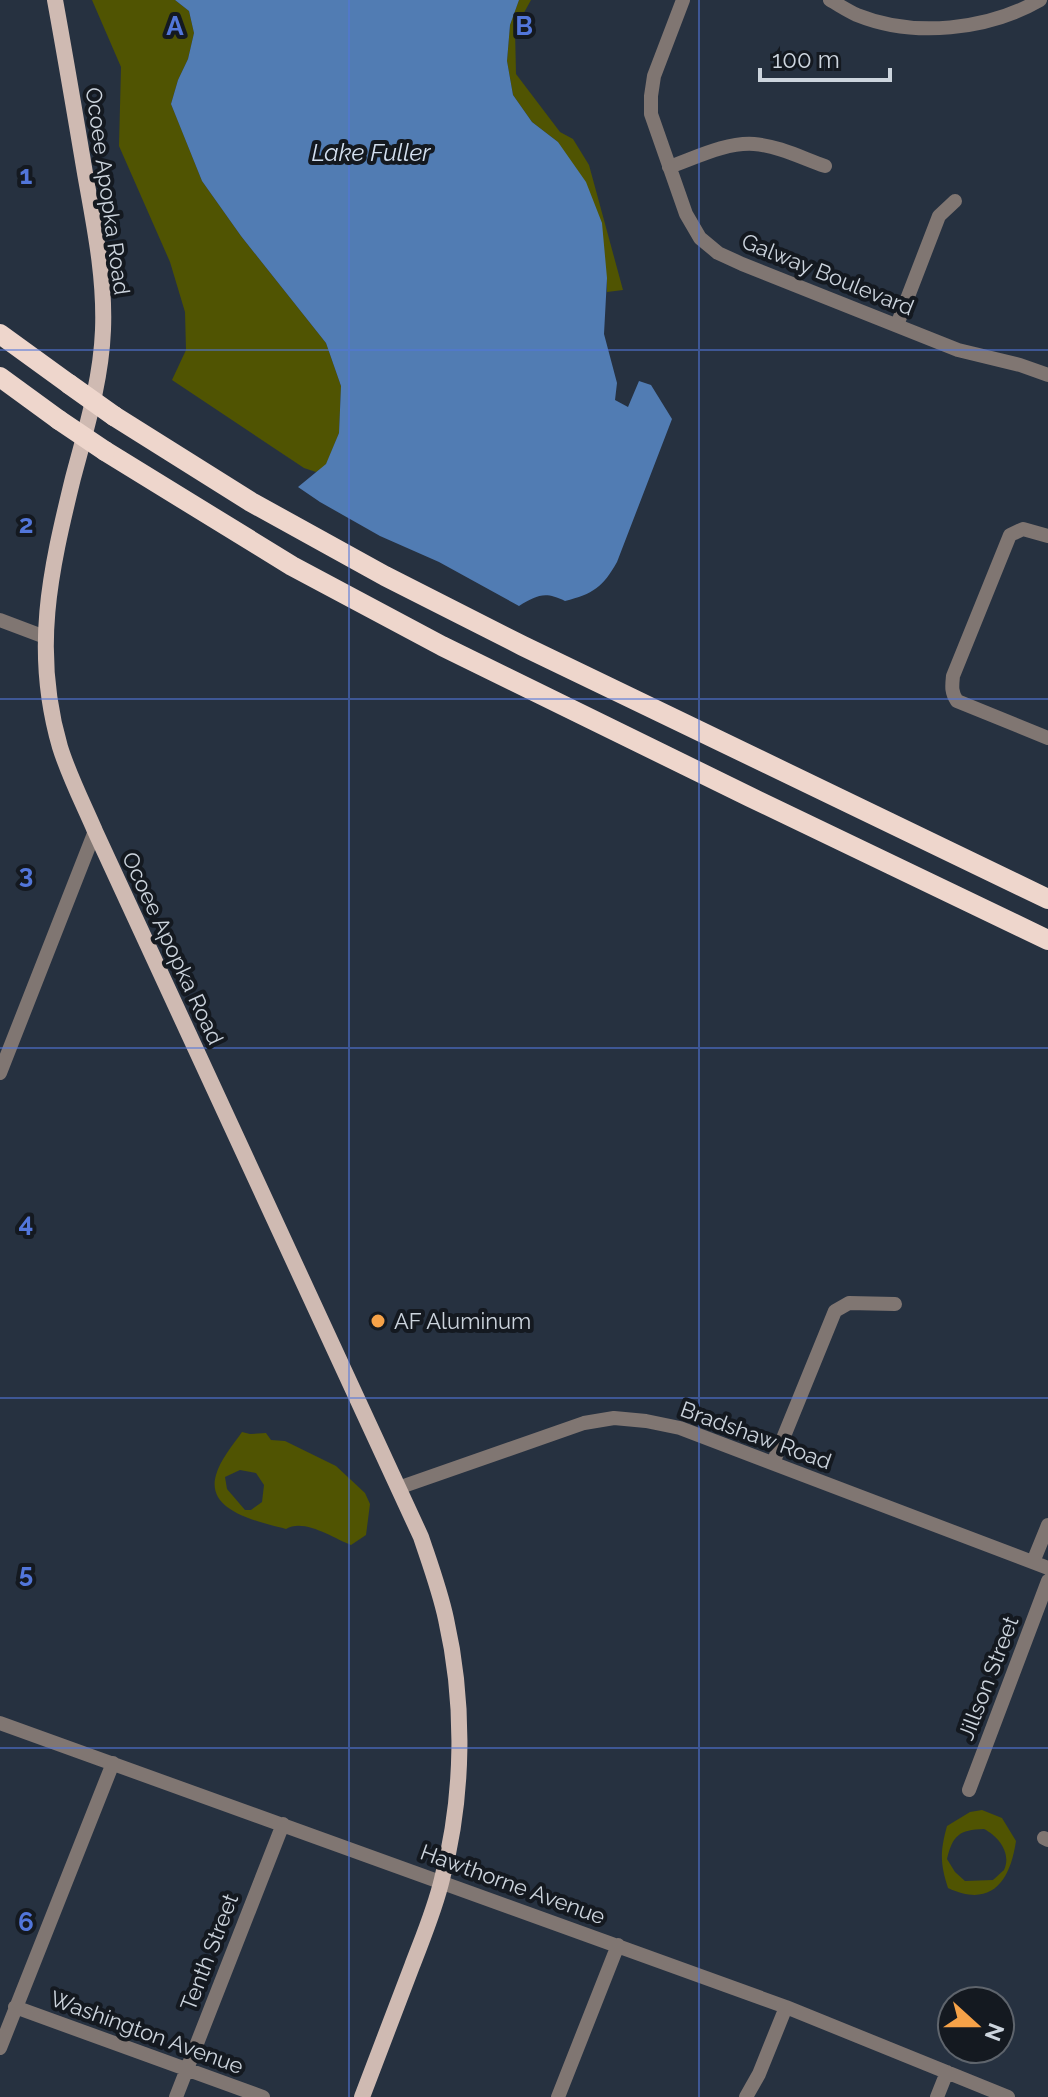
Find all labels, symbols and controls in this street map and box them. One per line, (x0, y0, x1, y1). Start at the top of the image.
text: A (166, 11, 184, 41)
text: B (515, 11, 533, 41)
scale bar (760, 32, 890, 82)
text: 100 m (772, 45, 840, 74)
street label: Ocoee Apopka Road (81, 85, 135, 297)
water label: Lake Fuller (312, 138, 431, 167)
text: 1 (20, 160, 33, 190)
street label: Galway Boulevard (738, 228, 918, 320)
text: 2 (19, 509, 33, 539)
street label: Ocoee Apopka Road (117, 848, 229, 1048)
text: 3 (19, 859, 33, 889)
text: 4 (19, 1208, 33, 1238)
place label: AF Aluminum (394, 1308, 531, 1334)
marker: AF Aluminum (369, 1312, 387, 1330)
street label: Bradshaw Road (677, 1396, 835, 1474)
text: 5 (19, 1558, 33, 1588)
street label: Jillson Street (952, 1612, 1024, 1744)
street label: Hawthorne Avenue (417, 1839, 609, 1930)
street label: Tenth Street (175, 1889, 243, 2014)
text: 6 (18, 1907, 34, 1937)
street label: Washington Avenue (47, 1985, 247, 2079)
north arrow (936, 1985, 1016, 2065)
text: N (980, 2020, 1010, 2045)

